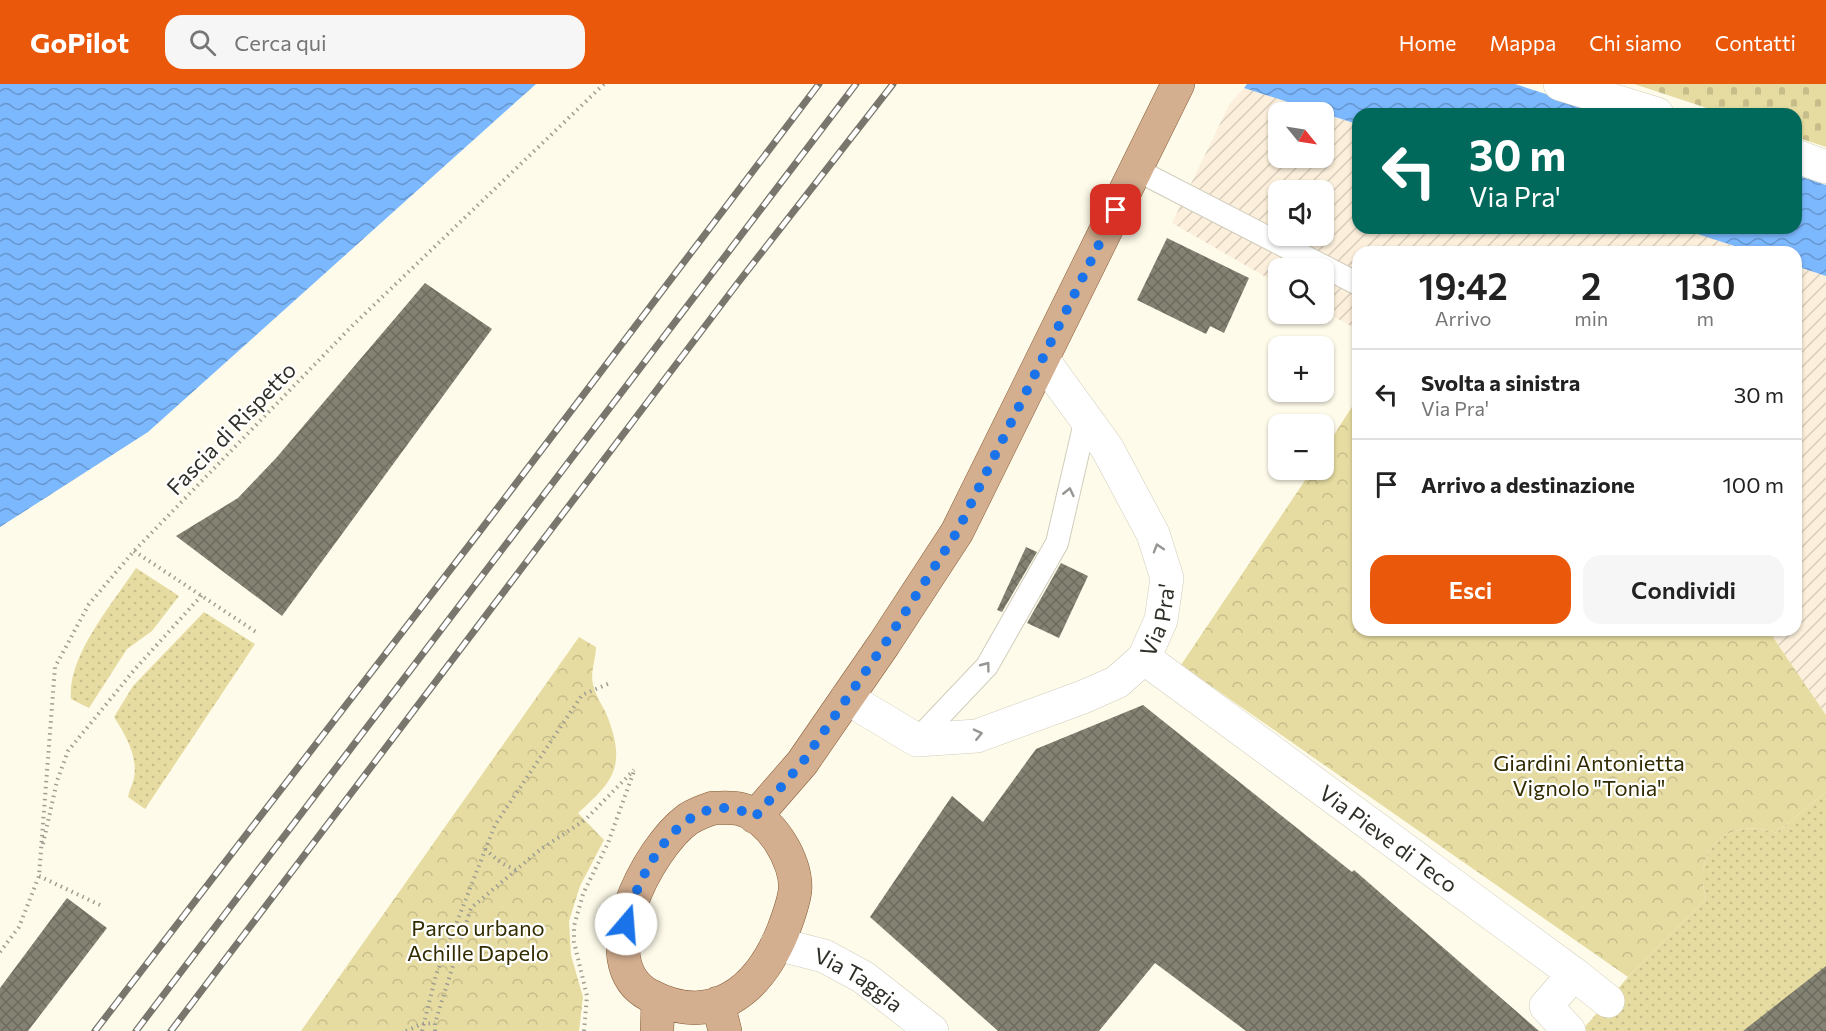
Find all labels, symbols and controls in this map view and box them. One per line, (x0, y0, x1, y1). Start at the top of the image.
search box (165, 15, 585, 69)
text: GoPilot (30, 25, 129, 59)
icon: search (186, 26, 219, 59)
text: Cerca qui (234, 29, 327, 56)
text: Home (1399, 30, 1456, 55)
text: Mappa (1489, 30, 1556, 55)
text: Chi siamo (1589, 30, 1682, 55)
text: Contatti (1715, 30, 1796, 55)
north arrow (1268, 102, 1334, 168)
map controls (1268, 102, 1334, 480)
text: 30 m (1469, 128, 1566, 180)
icon: left (1370, 132, 1448, 210)
button: sound (1268, 180, 1334, 246)
text: Via Pra' (1469, 180, 1561, 213)
pin (1090, 184, 1141, 235)
icon: arrive (1099, 193, 1132, 226)
button: search (1268, 258, 1334, 324)
text: 19:42 (1419, 263, 1508, 307)
text: 2 (1581, 263, 1601, 307)
text: 130 (1675, 263, 1735, 307)
text: Arrivo (1435, 306, 1492, 330)
text: min (1574, 306, 1608, 330)
text: m (1696, 306, 1714, 330)
button: + (1268, 336, 1334, 402)
street label: Fascia di Rispetto (161, 356, 301, 500)
text: Svolta a sinistra (1421, 369, 1580, 396)
icon: left (1370, 378, 1403, 411)
text: 30 m (1734, 381, 1784, 408)
text: Via Pra' (1421, 396, 1489, 420)
button: − (1268, 414, 1334, 480)
icon: arrive (1370, 468, 1403, 501)
text: Arrivo a destinazione (1421, 471, 1635, 498)
text: 100 m (1722, 471, 1784, 498)
one-way arrow (1061, 487, 1074, 497)
one-way arrow (1153, 543, 1165, 554)
button: Esci (1370, 555, 1571, 624)
button: Condividi (1583, 555, 1784, 624)
street label: Via Pra' (1133, 582, 1180, 660)
one-way arrow (979, 662, 990, 673)
one-way arrow (973, 728, 983, 741)
park label: Giardini Antonietta Vignolo "Tonia" (1493, 749, 1685, 801)
street label: Via Pieve di Teco (1315, 778, 1463, 898)
position arrow (594, 892, 658, 956)
park label: Parco urbano Achille Dapelo (407, 914, 549, 966)
street label: Via Taggia (812, 941, 909, 1017)

